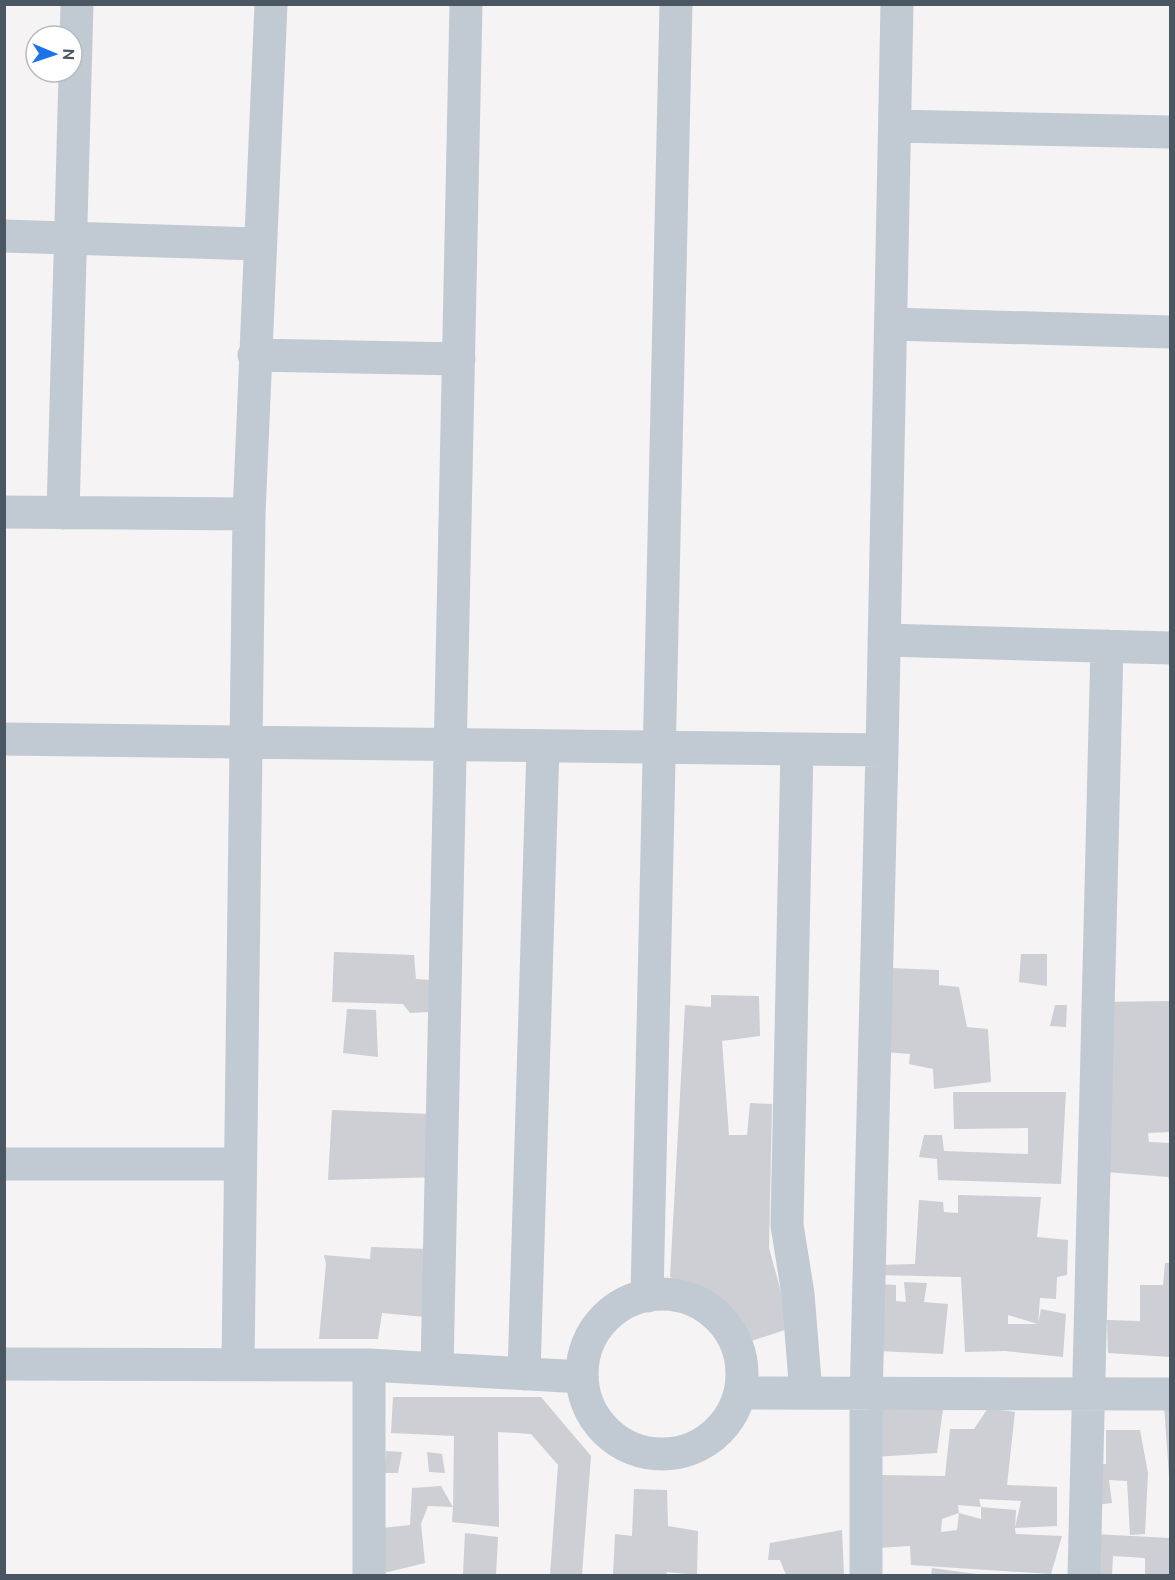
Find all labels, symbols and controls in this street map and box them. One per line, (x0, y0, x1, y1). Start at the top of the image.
north arrow (24, 24, 84, 84)
text: N (60, 48, 78, 61)

